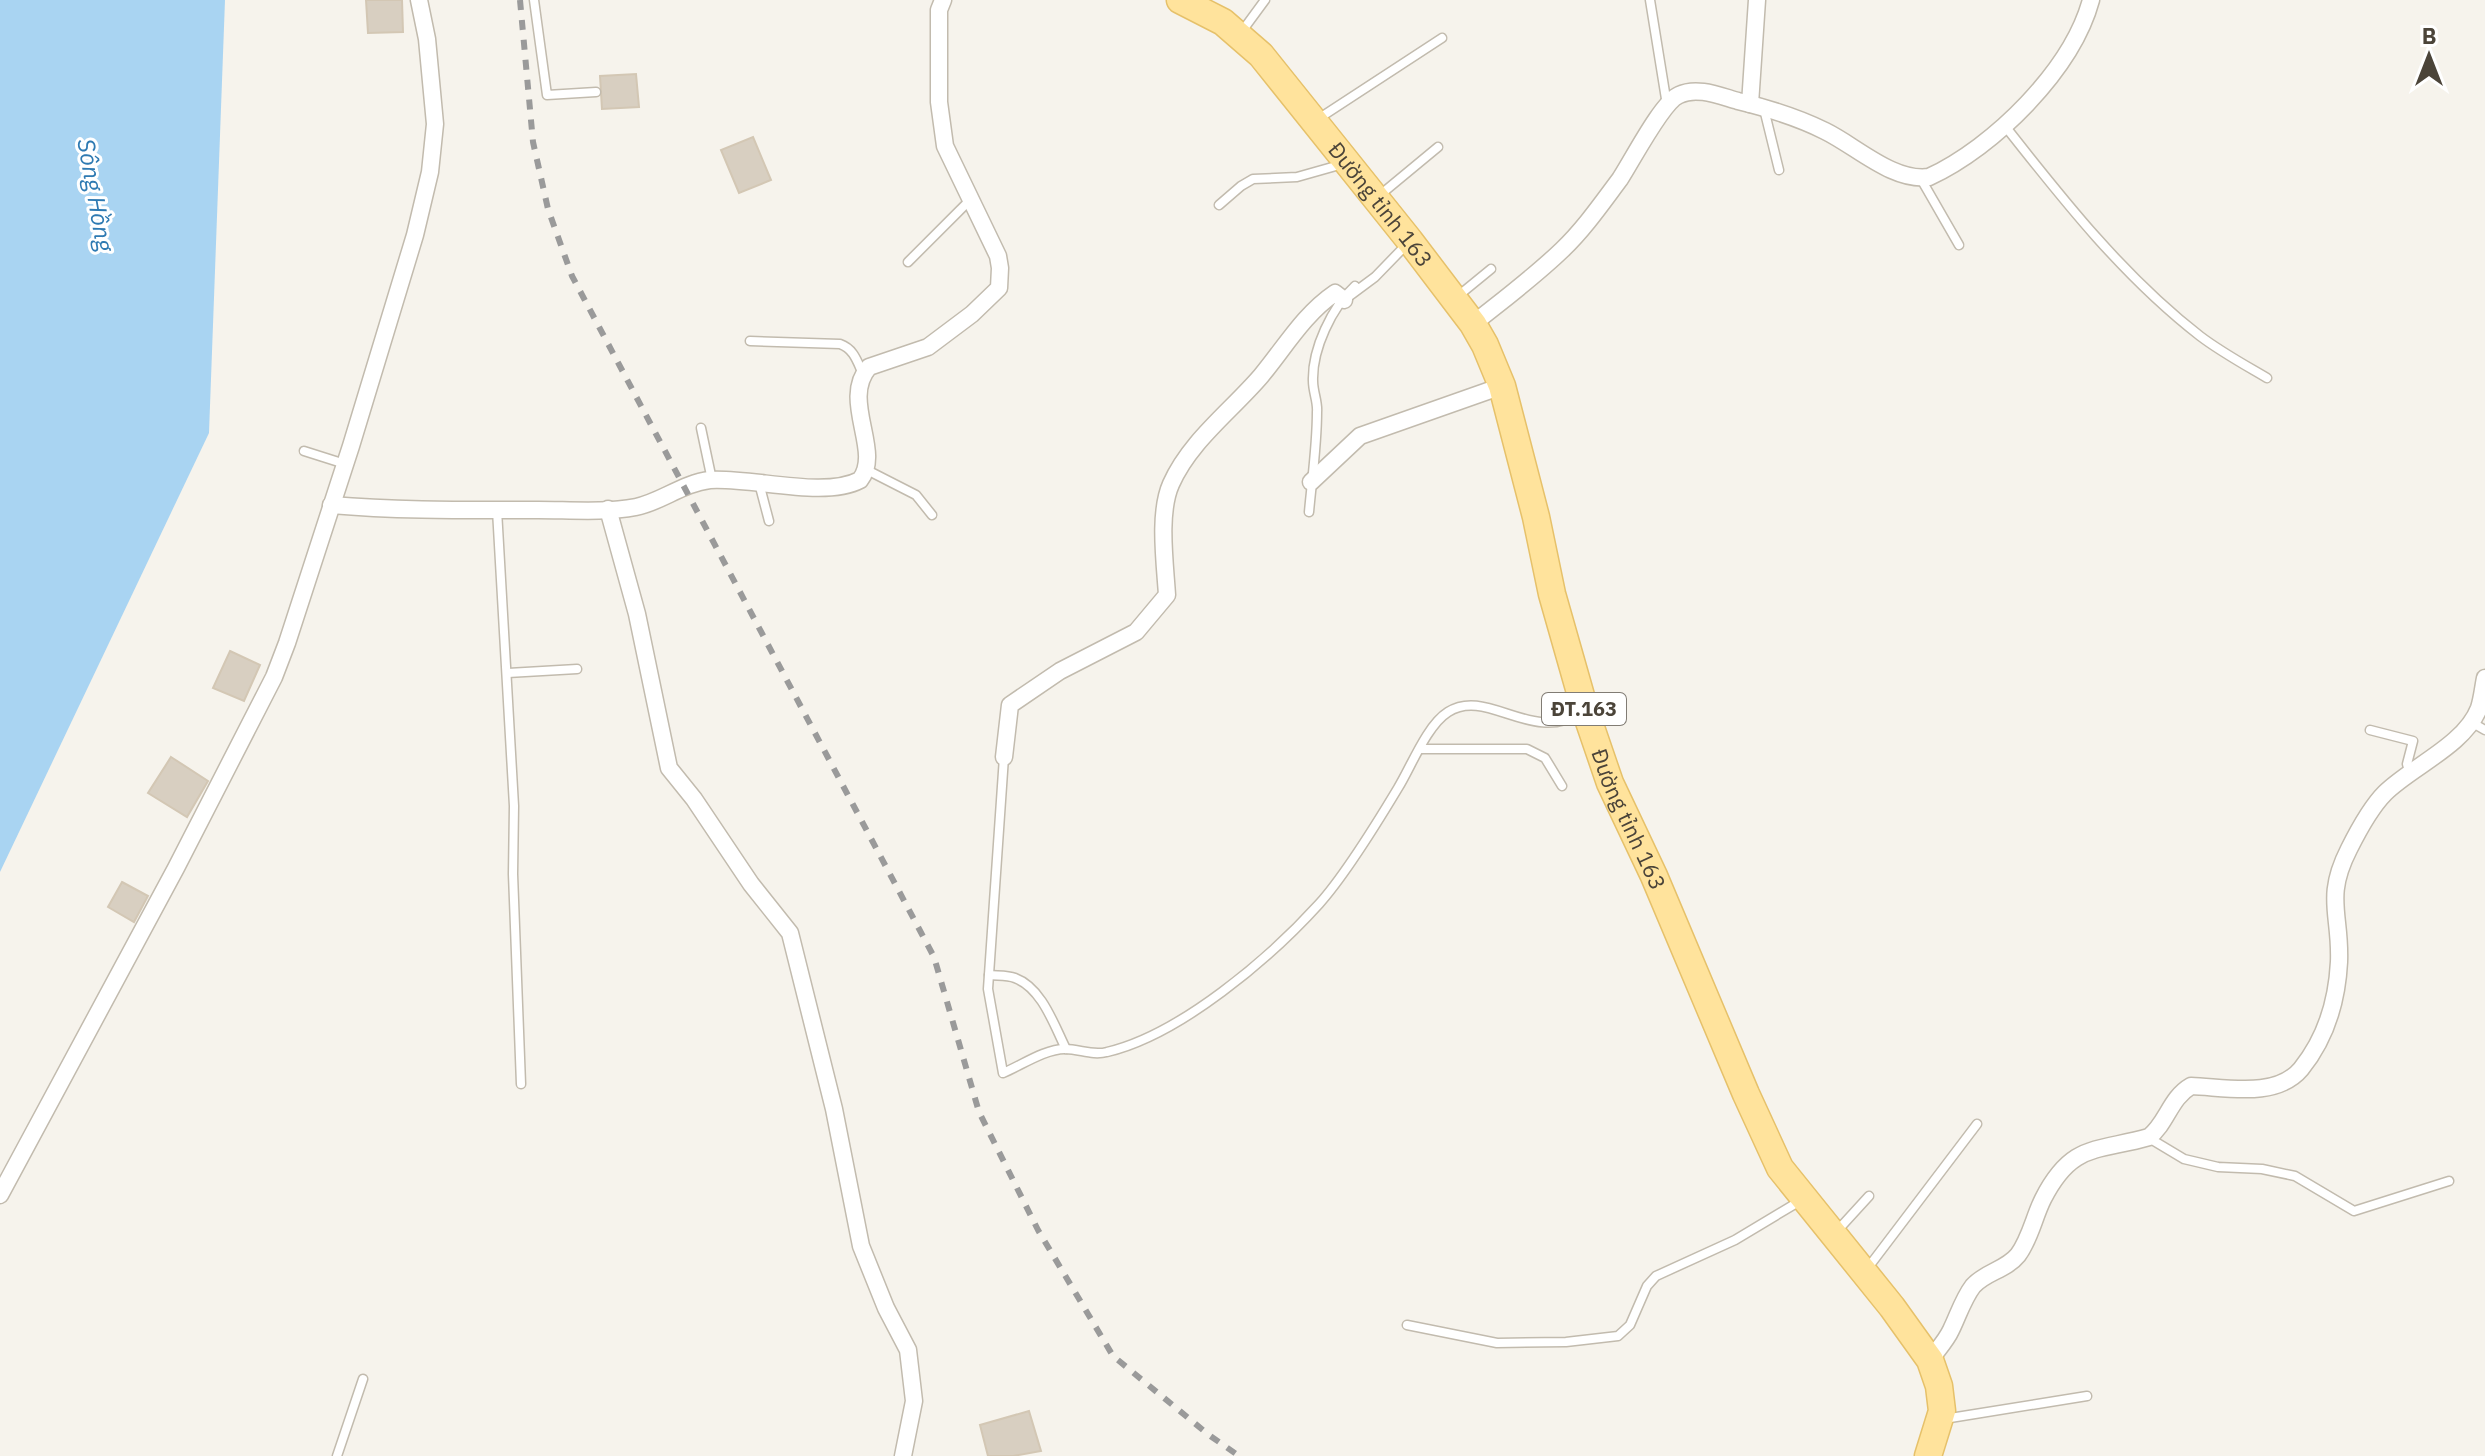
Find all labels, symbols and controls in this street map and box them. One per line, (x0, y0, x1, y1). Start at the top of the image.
north arrow (2389, 16, 2469, 96)
text: B (2422, 21, 2436, 50)
water label: Sông Hồng (70, 136, 122, 255)
street label: Đường tỉnh 163 (1322, 136, 1440, 273)
road number: ĐT.163 (1542, 693, 1626, 725)
street label: Đường tỉnh 163 (1585, 745, 1673, 894)

